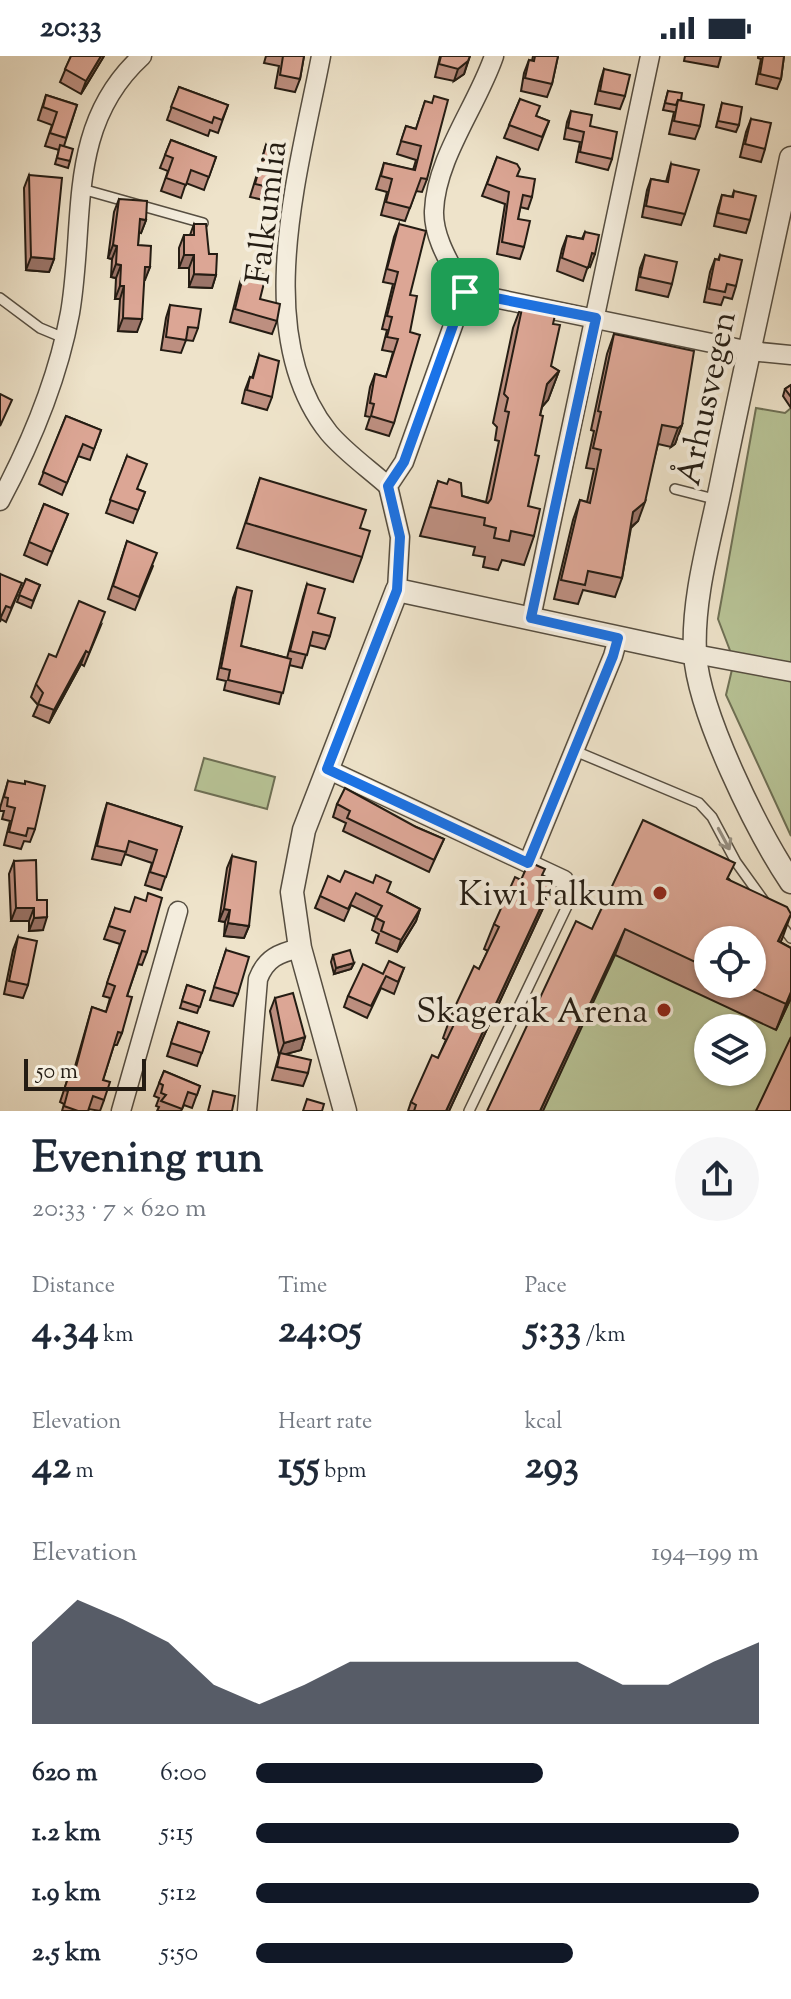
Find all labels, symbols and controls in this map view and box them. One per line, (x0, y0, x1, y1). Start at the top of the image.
text: 20:33 (40, 7, 102, 50)
street label: Falkumlia (235, 138, 302, 287)
pin (431, 258, 499, 326)
icon: arrive (443, 270, 487, 314)
street label: Århusvegen (666, 307, 751, 490)
one-way arrow (717, 827, 733, 851)
place label: Kiwi Falkum (458, 872, 644, 921)
marker: Kiwi Falkum (651, 884, 669, 902)
map controls (694, 926, 766, 1086)
button: locate (694, 926, 766, 998)
place label: Skagerak Arena (416, 989, 648, 1038)
marker: Skagerak Arena (655, 1001, 673, 1019)
button: layers (694, 1014, 766, 1086)
scale bar (24, 1055, 146, 1091)
text: 50 m (36, 1057, 78, 1089)
text: Evening run (32, 1129, 264, 1192)
button: share (675, 1137, 759, 1221)
text: 20:33 · 7 × 620 m (32, 1191, 207, 1228)
text: Distance (32, 1271, 115, 1303)
text: Time (278, 1271, 327, 1303)
text: Pace (525, 1271, 567, 1303)
text: 4.34 (32, 1303, 99, 1360)
text: 24:05 (278, 1303, 362, 1360)
text: 5:33 (525, 1303, 581, 1360)
text: km (99, 1320, 133, 1352)
text: /km (581, 1320, 626, 1352)
text: Elevation (32, 1407, 121, 1439)
text: Heart rate (278, 1407, 372, 1439)
text: kcal (525, 1407, 562, 1439)
text: 42 (32, 1439, 71, 1496)
text: 155 (278, 1439, 320, 1496)
text: 293 (525, 1439, 579, 1496)
text: m (71, 1456, 94, 1488)
text: bpm (320, 1456, 367, 1488)
text: Elevation (32, 1535, 137, 1572)
text: 194–199 m (651, 1535, 759, 1572)
text: 620 m (32, 1755, 98, 1792)
text: 6:00 (160, 1755, 207, 1792)
text: 1.2 km (32, 1815, 101, 1852)
text: 5:15 (160, 1815, 193, 1852)
text: 1.9 km (32, 1875, 101, 1912)
text: 5:12 (160, 1875, 197, 1912)
text: 2.5 km (32, 1935, 101, 1972)
text: 5:50 (160, 1935, 198, 1972)

